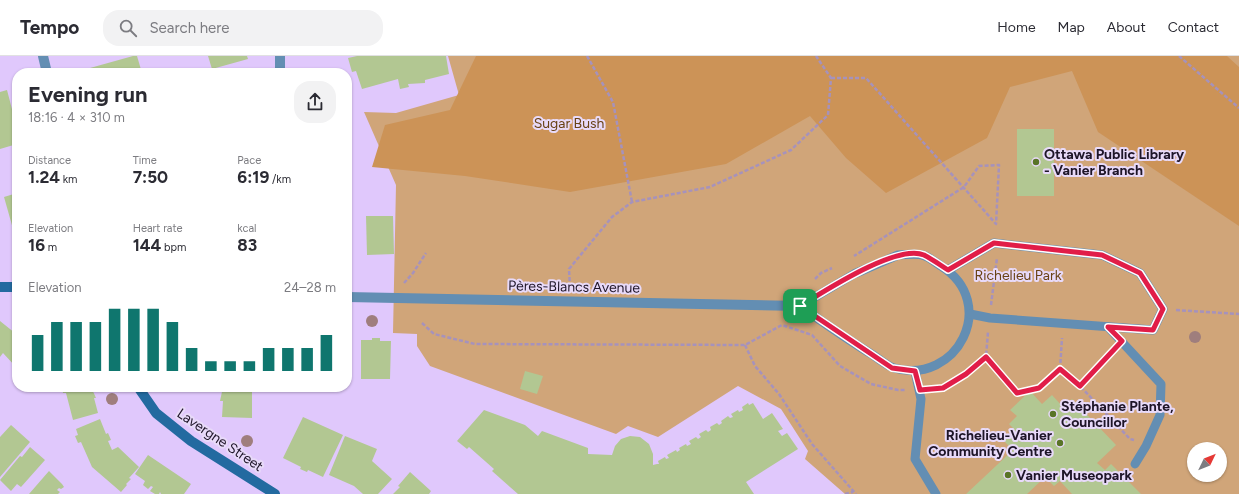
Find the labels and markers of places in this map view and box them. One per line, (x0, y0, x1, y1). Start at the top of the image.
place label: Ottawa Public Library - Vanier Branch (1044, 146, 1185, 179)
marker: Ottawa Public Library - Vanier Branch (1031, 157, 1041, 167)
pin (783, 289, 817, 323)
place label: Stéphanie Plante, Councillor (1061, 398, 1174, 431)
marker: Stéphanie Plante, Councillor (1048, 409, 1058, 419)
place label: Richelieu-Vanier Community Centre (928, 427, 1053, 460)
marker: Richelieu-Vanier Community Centre (1055, 438, 1065, 448)
place label: Vanier Museopark (1016, 467, 1133, 484)
marker: Vanier Museopark (1003, 470, 1013, 480)

